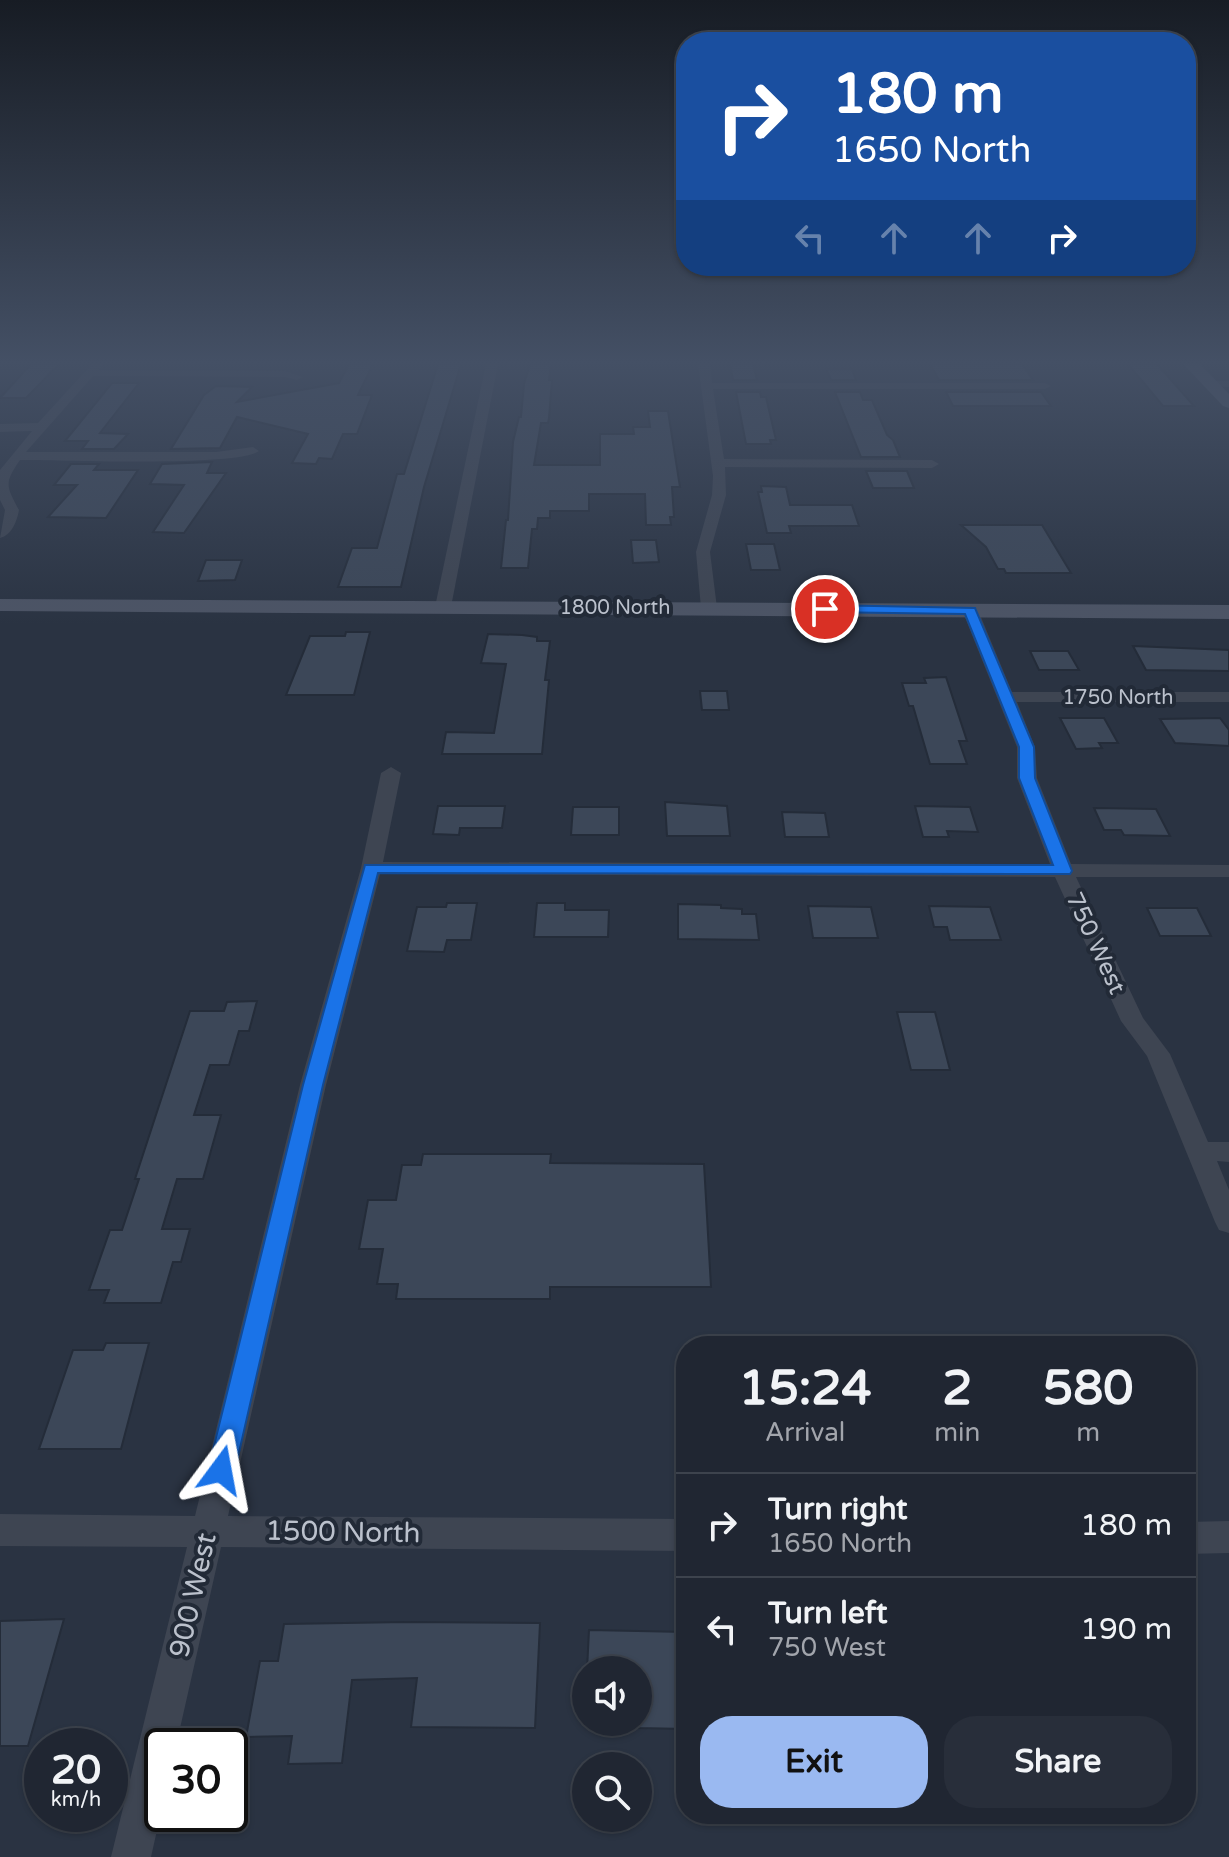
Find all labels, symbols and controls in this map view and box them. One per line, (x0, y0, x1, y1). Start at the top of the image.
text: 180 m (832, 61, 1003, 128)
icon: right (700, 64, 804, 168)
text: 1650 North (832, 129, 1032, 172)
icon: left (788, 216, 832, 260)
icon: ahead (872, 216, 916, 260)
icon: ahead (956, 216, 1000, 260)
icon: right (1040, 216, 1084, 260)
pin (791, 575, 859, 643)
icon: arrive (803, 587, 847, 631)
street label: 1800 North (560, 596, 670, 620)
street label: 1750 North (1063, 686, 1173, 710)
street label: 750 West (1059, 888, 1132, 999)
text: 15:24 (739, 1360, 872, 1418)
text: 2 (942, 1360, 972, 1418)
text: 580 (1043, 1360, 1133, 1418)
text: Arrival (765, 1417, 845, 1448)
text: min (934, 1417, 980, 1448)
text: m (1076, 1417, 1100, 1448)
position arrow (179, 1428, 263, 1512)
text: Turn right (768, 1491, 908, 1528)
icon: right (700, 1503, 744, 1547)
text: 180 m (1080, 1507, 1172, 1544)
street label: 1500 North (265, 1514, 421, 1550)
text: 1650 North (768, 1528, 912, 1559)
street label: 900 West (162, 1529, 224, 1661)
text: Turn left (768, 1595, 887, 1632)
icon: left (700, 1607, 744, 1651)
text: 190 m (1080, 1611, 1172, 1648)
text: 750 West (768, 1632, 886, 1663)
map controls (572, 1656, 652, 1832)
button: sound (572, 1656, 652, 1736)
button: Exit (700, 1716, 928, 1808)
button: Share (944, 1716, 1172, 1808)
speed limit sign: 30 (144, 1728, 248, 1832)
text: 20 (51, 1746, 101, 1794)
button: search (572, 1752, 652, 1832)
text: km/h (51, 1788, 101, 1812)

